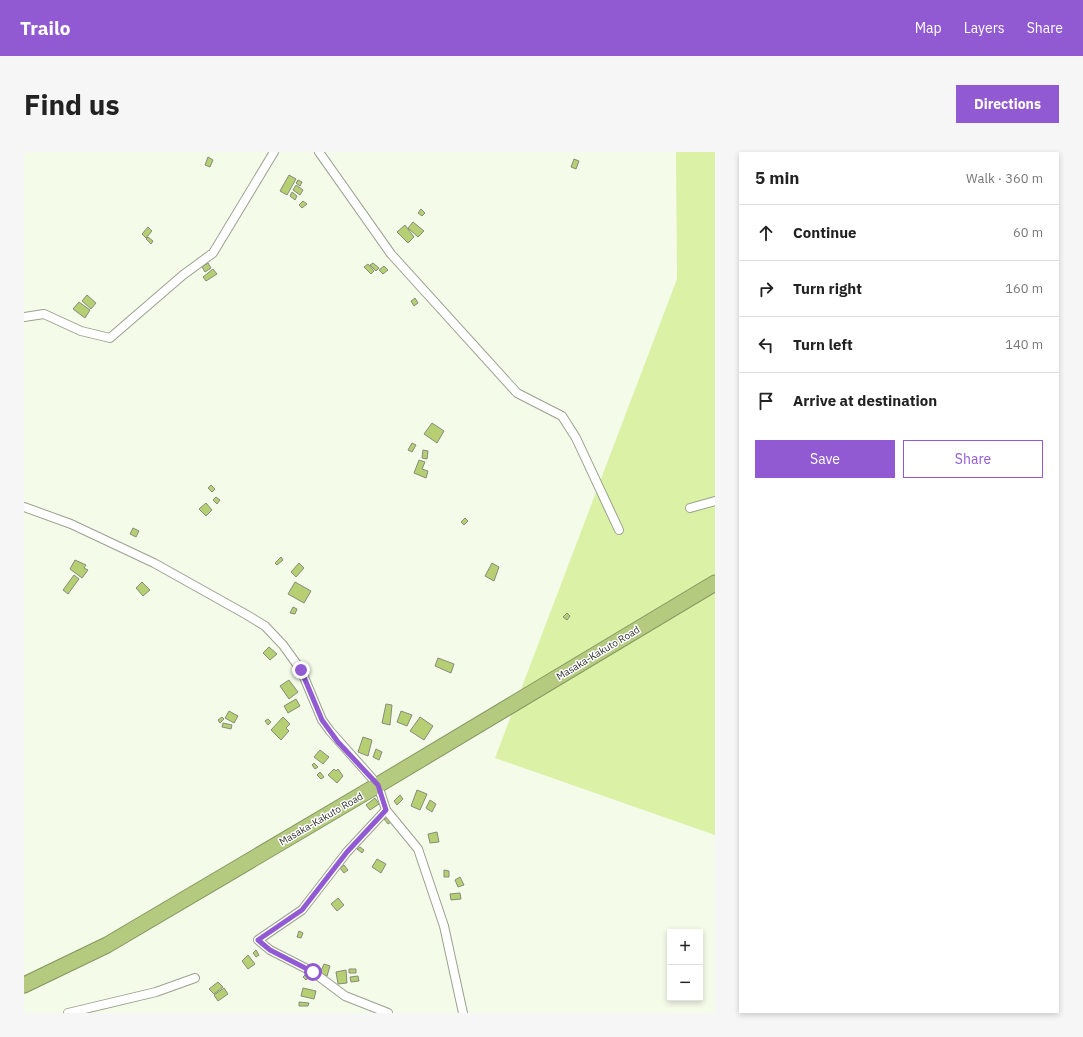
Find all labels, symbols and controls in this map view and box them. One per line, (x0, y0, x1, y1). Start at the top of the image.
text: Trailo (20, 16, 70, 40)
text: Map (915, 19, 942, 37)
text: Layers (964, 19, 1005, 37)
text: Share (1027, 19, 1063, 37)
button: Directions (956, 85, 1059, 123)
text: Find us (24, 86, 120, 123)
text: 5 min (755, 167, 799, 189)
text: Walk · 360 m (966, 170, 1043, 187)
icon: ahead (755, 222, 777, 244)
text: Continue (793, 223, 857, 242)
text: 60 m (1013, 224, 1043, 241)
icon: right (755, 278, 777, 300)
text: Turn right (793, 279, 862, 298)
text: 160 m (1005, 280, 1043, 297)
icon: left (755, 334, 777, 356)
text: Turn left (793, 335, 853, 354)
text: 140 m (1005, 336, 1043, 353)
icon: arrive (755, 390, 777, 412)
text: Arrive at destination (793, 391, 937, 410)
button: Save (755, 440, 895, 478)
button: Share (903, 440, 1043, 478)
street label: Masaka-Kakuto Road (554, 623, 642, 683)
route end (292, 661, 310, 679)
street label: Masaka-Kakuto Road (277, 790, 365, 848)
map controls (667, 929, 703, 1001)
button: + (667, 929, 703, 965)
route start (304, 963, 322, 981)
button: − (667, 965, 703, 1001)

